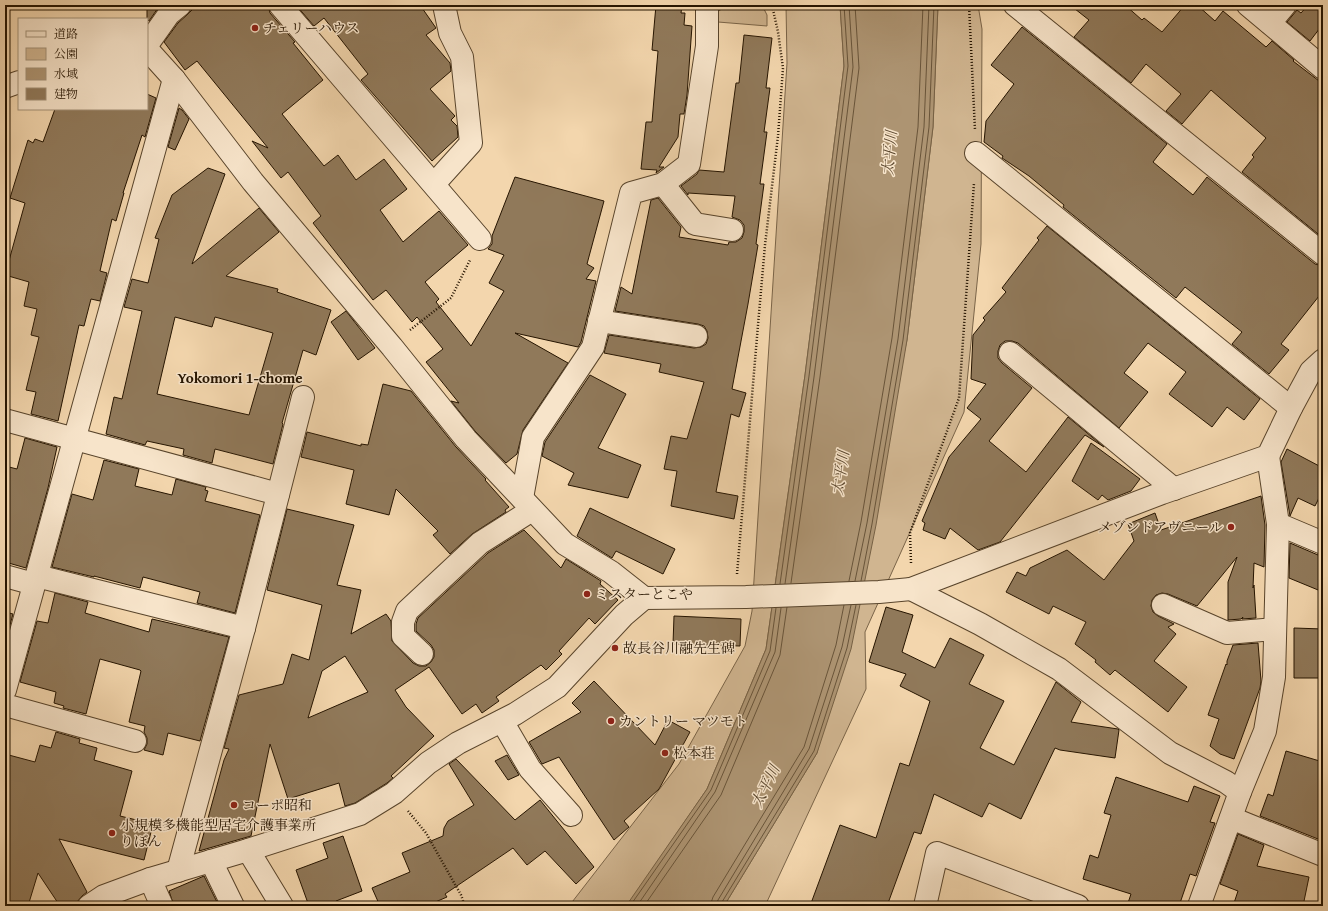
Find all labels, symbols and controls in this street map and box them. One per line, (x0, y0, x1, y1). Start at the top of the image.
legend (18, 18, 148, 110)
place label: チェリーハウス (263, 18, 359, 38)
marker: チェリーハウス (250, 23, 260, 33)
text: 道路 (54, 25, 78, 42)
text: 公園 (54, 45, 78, 62)
text: 水域 (54, 65, 78, 82)
text: 建物 (54, 85, 78, 102)
water label: 太平川 (877, 128, 902, 176)
district label: Yokomori 1-chome (177, 367, 303, 388)
water label: 太平川 (826, 447, 854, 497)
place label: メゾンドアヴニール (1098, 517, 1223, 537)
marker: メゾンドアヴニール (1226, 522, 1236, 532)
place label: ミスターとこや (595, 584, 693, 604)
marker: ミスターとこや (582, 589, 592, 599)
place label: 故長谷川融先生碑 (623, 638, 735, 658)
marker: 故長谷川融先生碑 (610, 643, 620, 653)
place label: カントリー マツモト (619, 711, 748, 731)
marker: カントリー マツモト (606, 716, 616, 726)
place label: 松本荘 (673, 743, 715, 763)
marker: 松本荘 (660, 748, 670, 758)
water label: 太平川 (746, 759, 785, 811)
place label: コーポ昭和 (242, 795, 312, 815)
marker: コーポ昭和 (229, 800, 239, 810)
place label: 小規模多機能型居宅介護事業所 りぼん (120, 815, 316, 851)
marker: 小規模多機能型居宅介護事業所 りぼん (107, 828, 117, 838)

